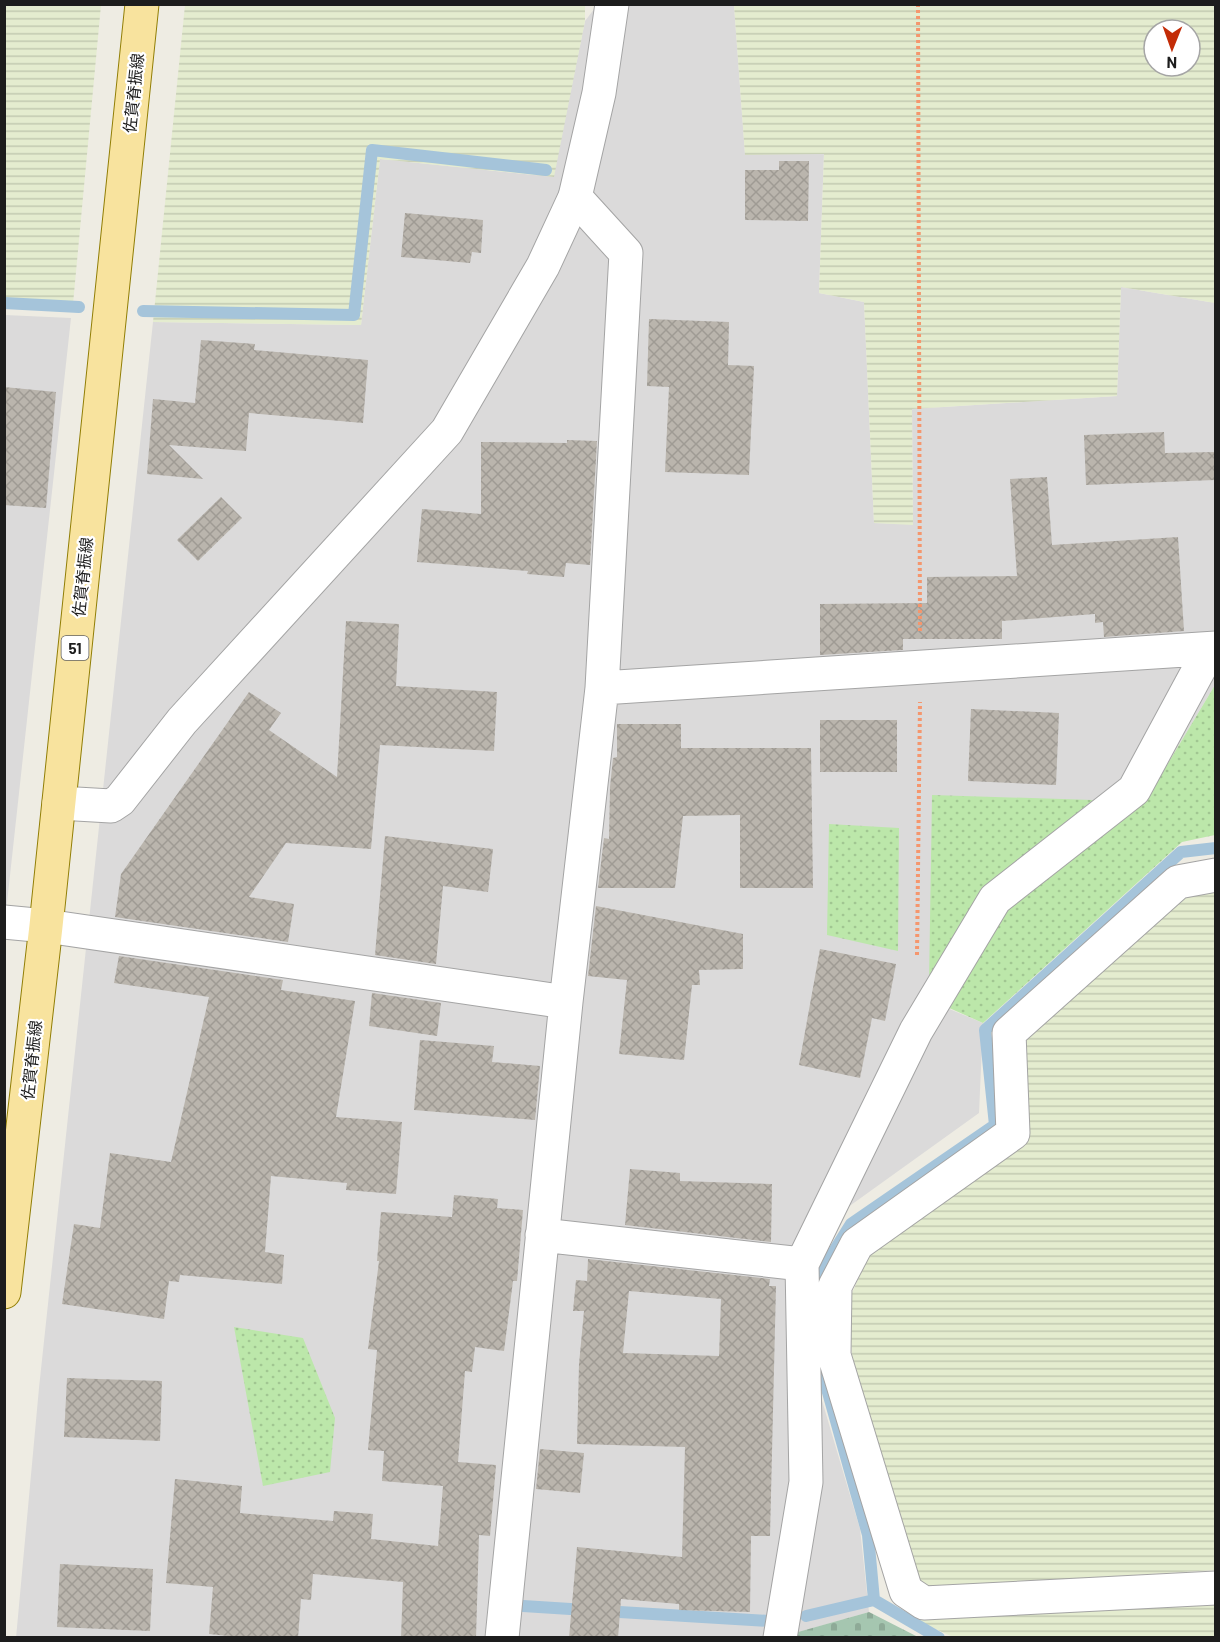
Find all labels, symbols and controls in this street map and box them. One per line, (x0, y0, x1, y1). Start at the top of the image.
north arrow (1142, 18, 1202, 78)
street label: 佐賀脊振線 (119, 52, 147, 134)
text: N (1166, 54, 1177, 73)
street label: 佐賀脊振線 (68, 536, 96, 618)
road number: 51 (62, 636, 88, 660)
street label: 佐賀脊振線 (17, 1019, 45, 1101)

